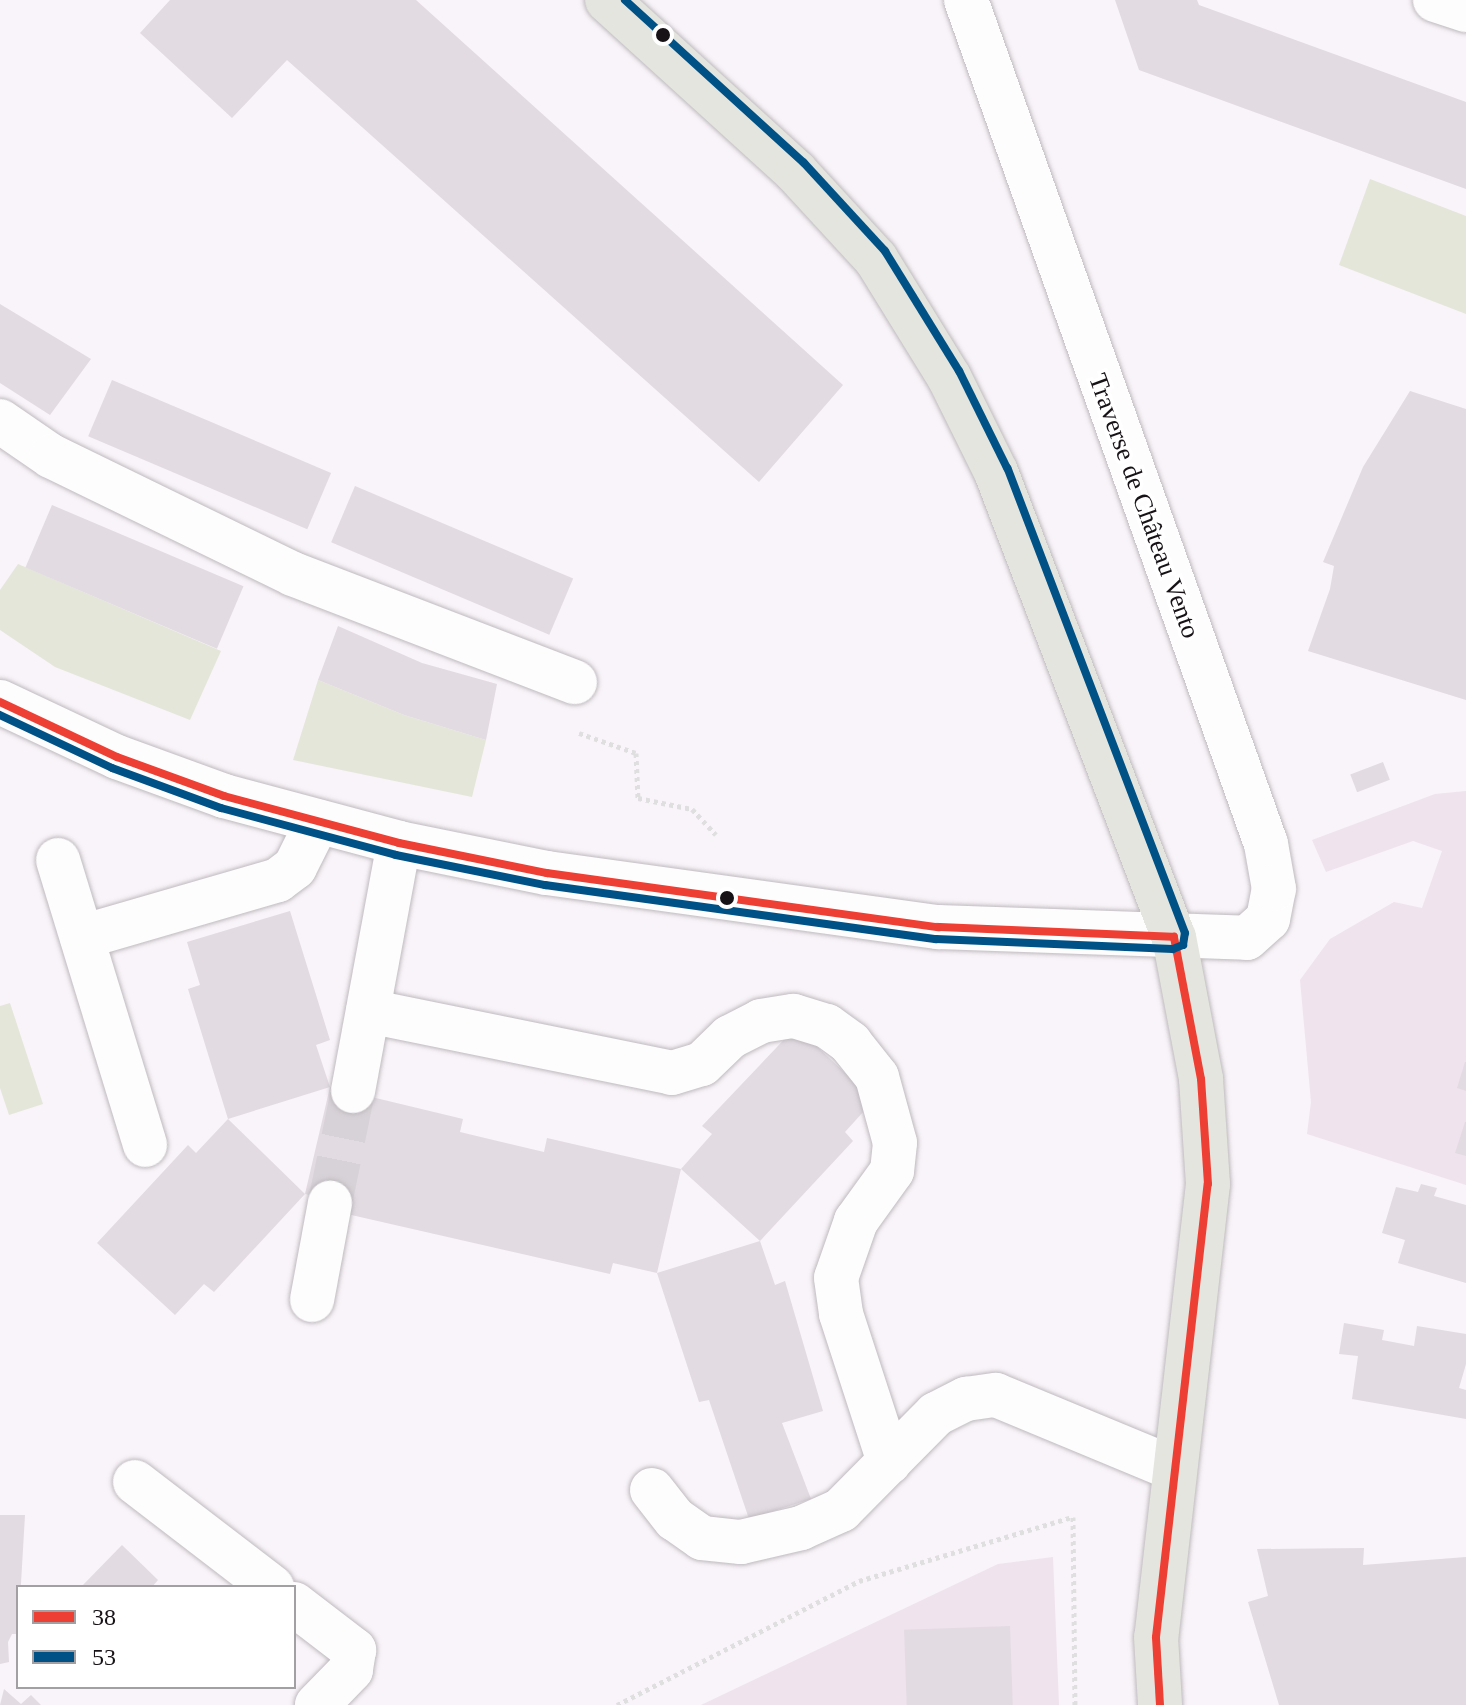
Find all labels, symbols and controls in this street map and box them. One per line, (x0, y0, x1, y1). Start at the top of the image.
unlabelled marker (655, 27, 671, 43)
street label: Traverse de Château Vento (1081, 369, 1207, 643)
unlabelled marker (719, 890, 735, 906)
legend (16, 1585, 296, 1689)
text: 38 (92, 1604, 116, 1630)
text: 53 (92, 1644, 116, 1670)

